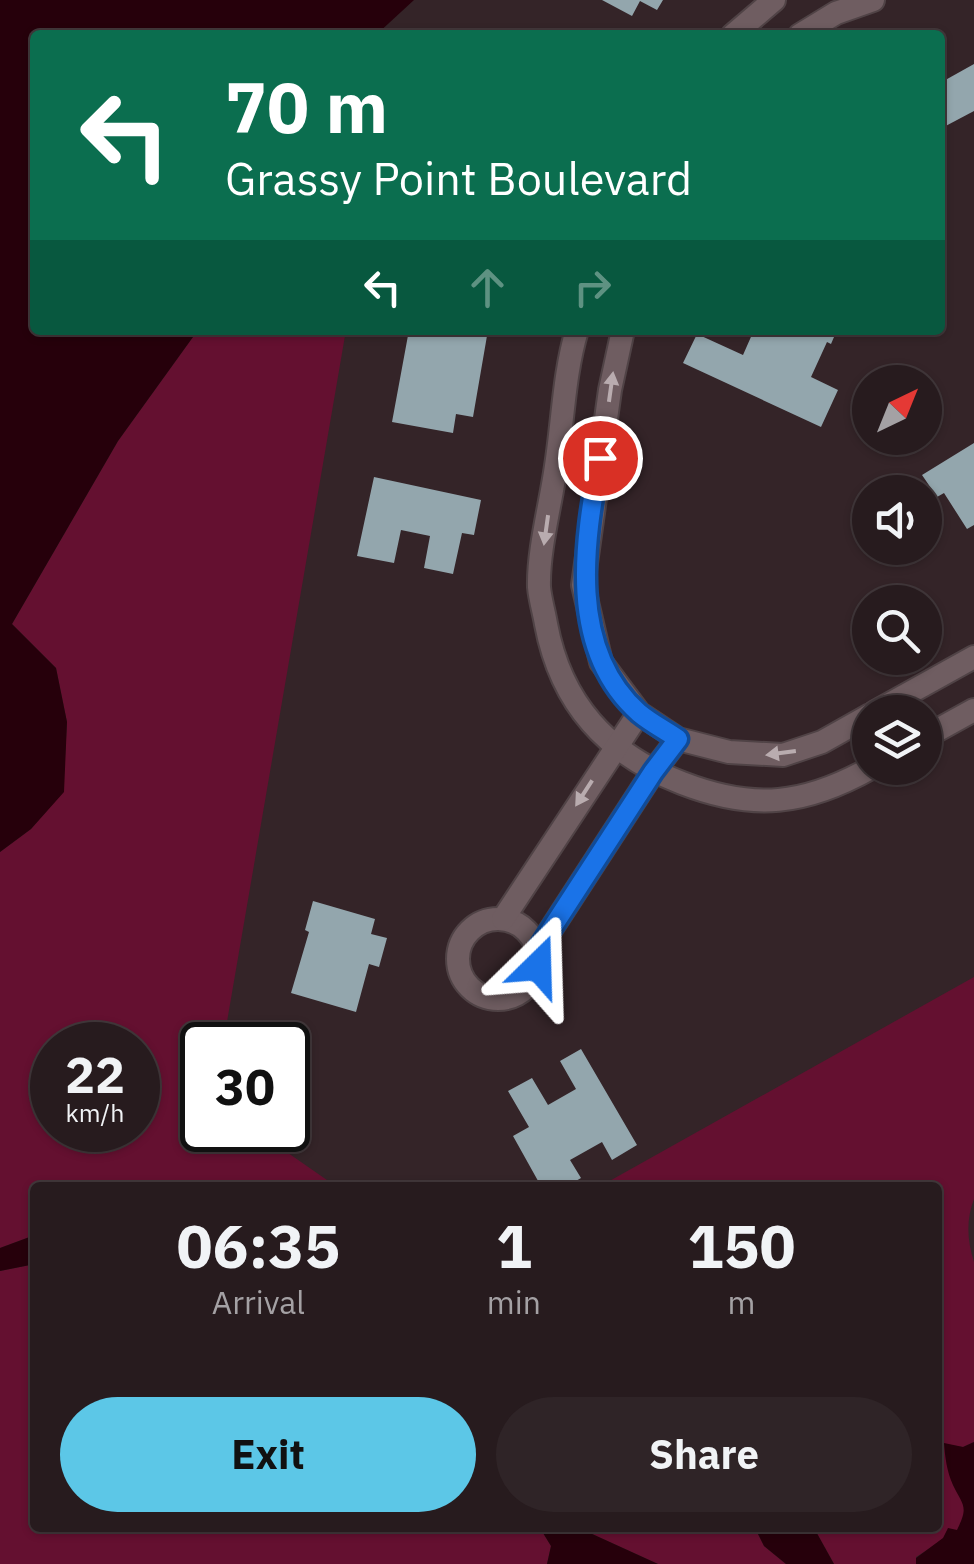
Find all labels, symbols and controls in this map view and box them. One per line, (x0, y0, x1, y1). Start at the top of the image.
text: 70 m (225, 61, 388, 152)
icon: left (60, 70, 190, 200)
text: Grassy Point Boulevard (225, 149, 692, 207)
icon: left (355, 260, 410, 315)
icon: ahead (460, 260, 515, 315)
icon: right (565, 260, 620, 315)
north arrow (852, 365, 942, 455)
map controls (852, 365, 942, 785)
one-way arrow (603, 371, 619, 402)
pin (558, 416, 643, 501)
icon: arrive (573, 431, 628, 486)
button: sound (852, 475, 942, 565)
one-way arrow (538, 515, 554, 546)
button: search (852, 585, 942, 675)
button: layers (852, 695, 942, 785)
one-way arrow (765, 745, 796, 761)
one-way arrow (576, 780, 594, 807)
position arrow (486, 914, 590, 1018)
speed limit sign: 30 (180, 1022, 310, 1152)
text: 22 (65, 1042, 125, 1107)
text: km/h (66, 1096, 124, 1129)
text: 06:35 (177, 1206, 340, 1285)
text: 1 (496, 1206, 532, 1285)
text: 150 (687, 1206, 795, 1285)
text: Arrival (212, 1281, 305, 1323)
text: min (487, 1281, 541, 1323)
text: m (728, 1281, 755, 1323)
button: Exit (60, 1397, 476, 1512)
button: Share (496, 1397, 912, 1512)

